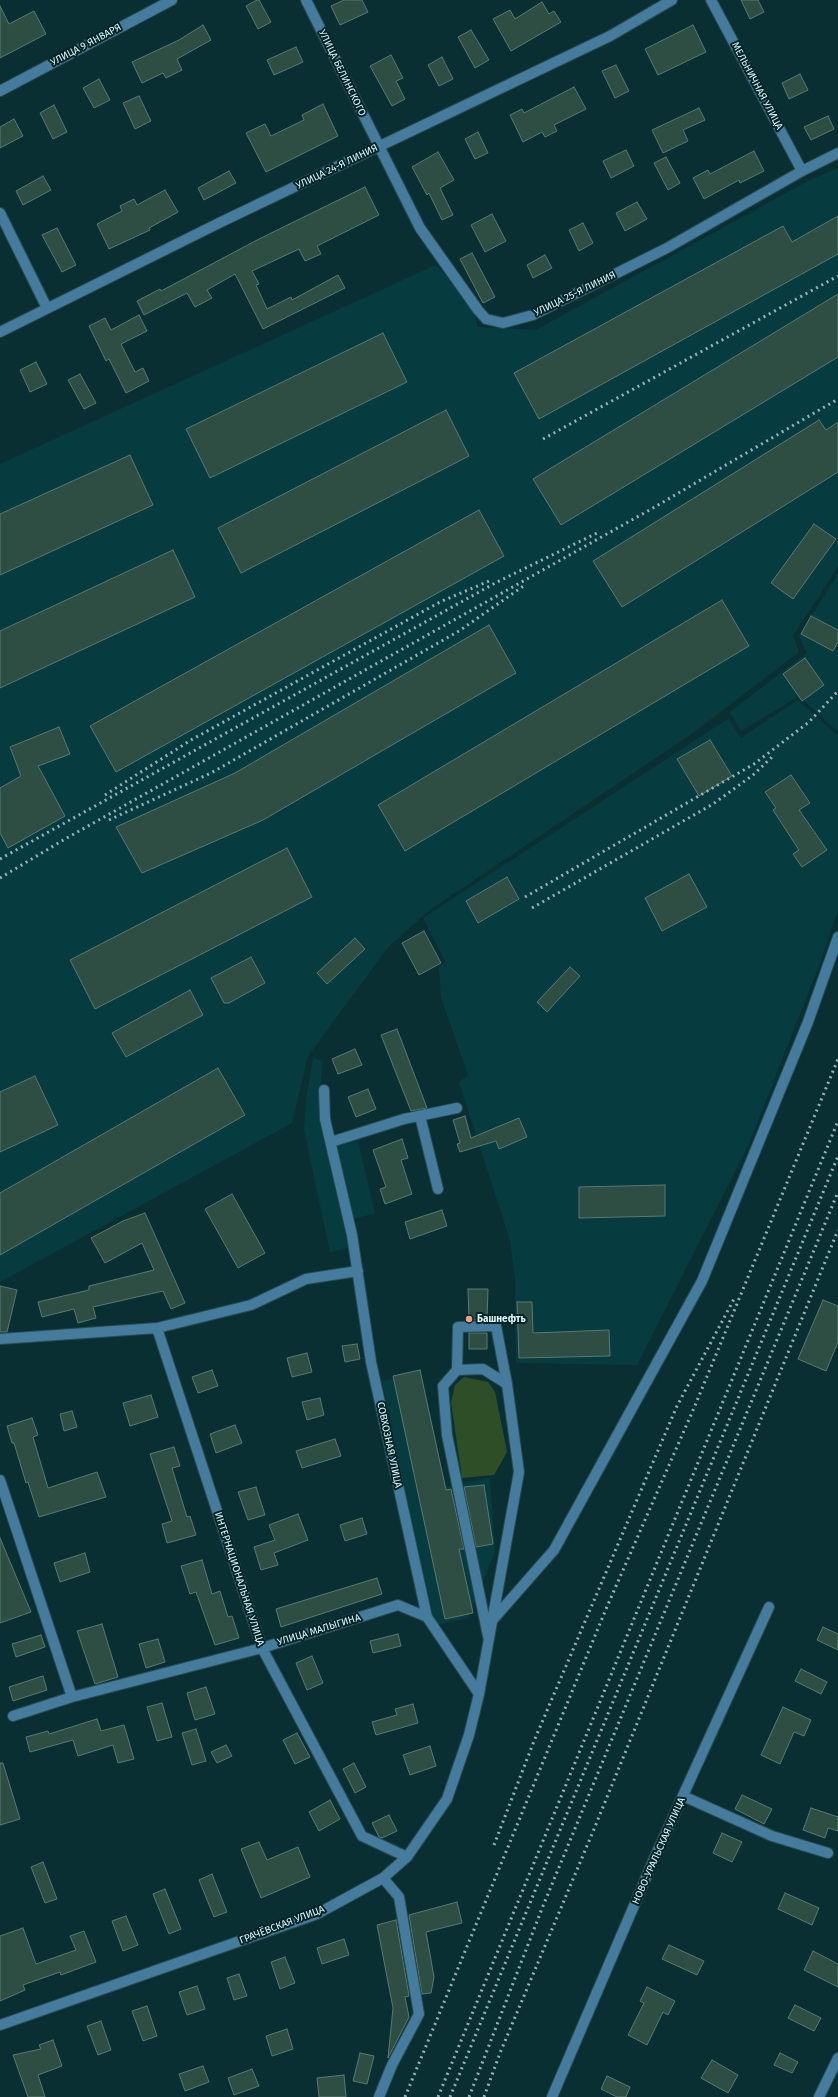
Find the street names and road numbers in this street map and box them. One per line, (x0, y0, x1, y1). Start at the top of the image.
street label: УЛИЦА 9 ЯНВАРЯ (49, 21, 123, 69)
street label: УЛИЦА БЕЛИНСКОГО (316, 28, 368, 118)
street label: МЕЛЬНИЧНАЯ УЛИЦА (729, 40, 785, 132)
street label: УЛИЦА 24-Я ЛИНИЯ (294, 142, 380, 192)
street label: УЛИЦА 25-Я ЛИНИЯ (532, 269, 618, 319)
street label: СОВХОЗНАЯ УЛИЦА (374, 1401, 404, 1489)
street label: ИНТЕРНАЦИОНАЛЬНАЯ УЛИЦА (212, 1511, 266, 1647)
street label: УЛИЦА МАЛЫГИНА (276, 1612, 362, 1648)
street label: НОВО-УРАЛЬСКАЯ УЛИЦА (630, 1796, 688, 1906)
street label: ГРАЧЁВСКАЯ УЛИЦА (238, 1903, 326, 1947)

